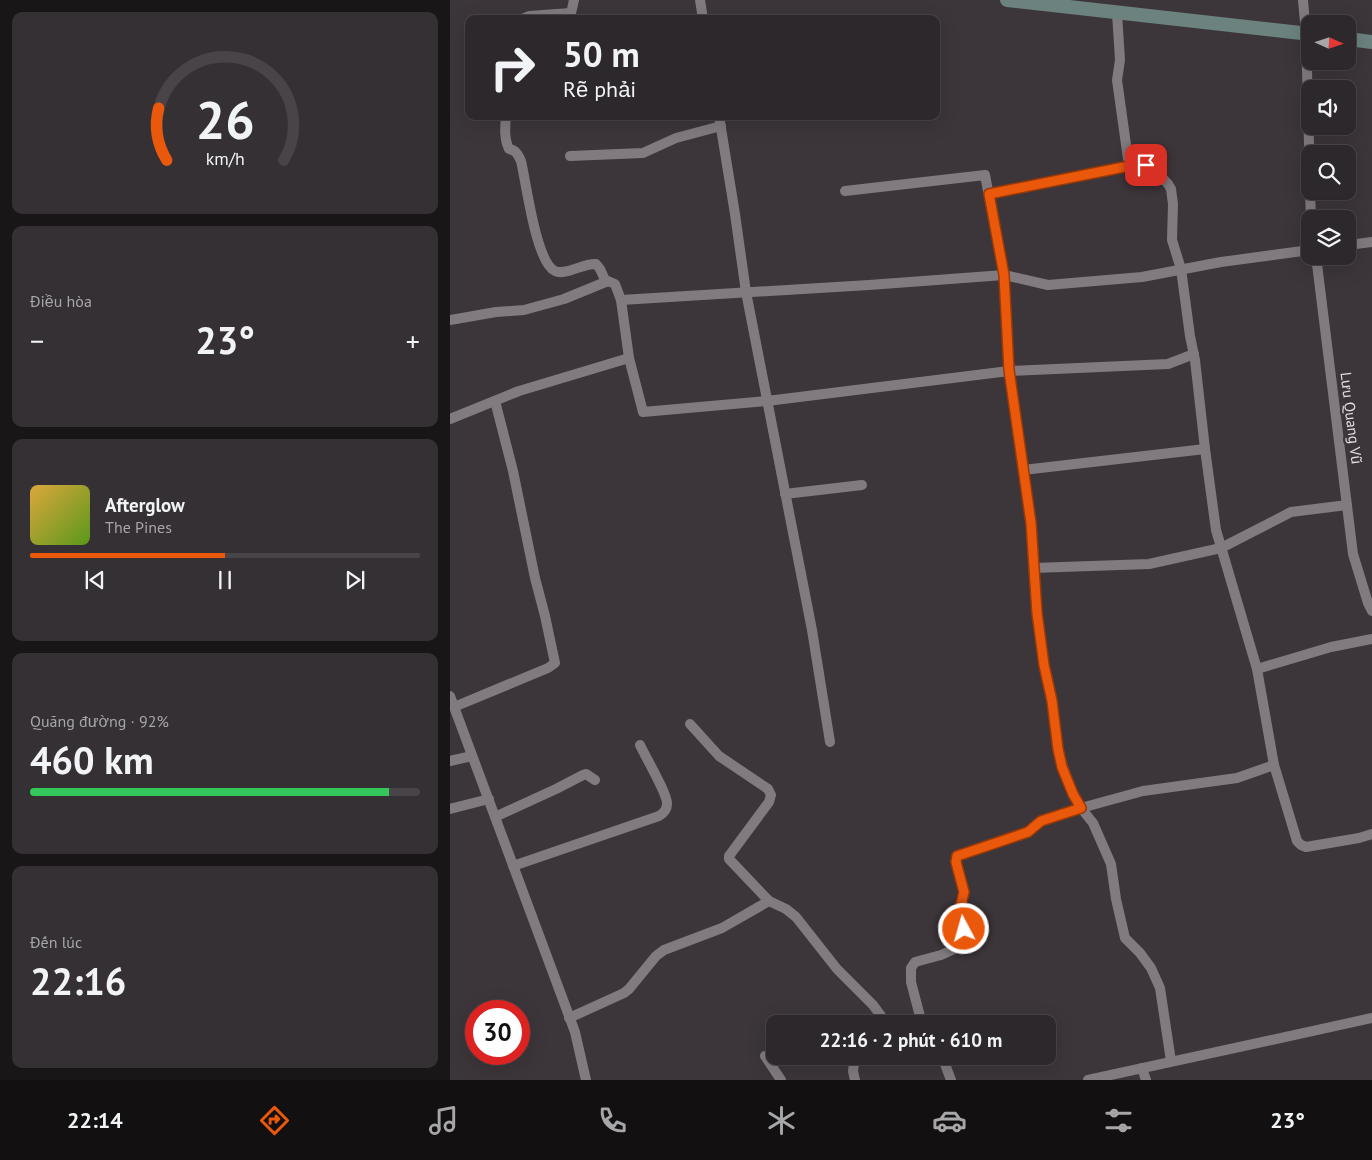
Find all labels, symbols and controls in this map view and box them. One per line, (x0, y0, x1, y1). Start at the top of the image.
north arrow (1301, 15, 1356, 70)
map controls (1301, 15, 1356, 265)
text: 50 m (563, 31, 640, 77)
icon: right (480, 35, 545, 100)
text: Rẽ phải (563, 75, 636, 103)
button: sound (1301, 80, 1356, 135)
text: 26 (196, 86, 254, 153)
pin (1125, 144, 1167, 186)
button: search (1301, 145, 1356, 200)
text: km/h (205, 147, 245, 170)
icon: arrive (1132, 151, 1160, 179)
button: layers (1301, 210, 1356, 265)
text: Điều hòa (30, 291, 92, 311)
text: 23° (195, 315, 255, 364)
text: − (30, 322, 44, 359)
text: + (406, 322, 420, 359)
street label: Lưu Quang Vũ (1336, 371, 1367, 465)
text: Afterglow (105, 493, 185, 517)
text: The Pines (105, 517, 172, 537)
icon: previous (81, 566, 109, 594)
icon: pause (211, 566, 239, 594)
icon: next (341, 566, 369, 594)
text: Quãng đường · 92% (30, 711, 169, 731)
text: 460 km (30, 735, 154, 784)
position arrow (937, 902, 989, 954)
text: Đến lúc (30, 932, 82, 952)
text: 22:16 (30, 956, 126, 1005)
speed limit sign: 30 (465, 1000, 530, 1065)
text: 22:16 · 2 phút · 610 m (820, 1028, 1002, 1052)
icon: directions (257, 1103, 292, 1138)
icon: music (426, 1103, 461, 1138)
icon: phone (595, 1103, 630, 1138)
icon: climate (764, 1103, 799, 1138)
icon: car (932, 1103, 967, 1138)
icon: filters (1101, 1103, 1136, 1138)
text: 22:14 (67, 1106, 123, 1134)
text: 23° (1270, 1106, 1305, 1134)

